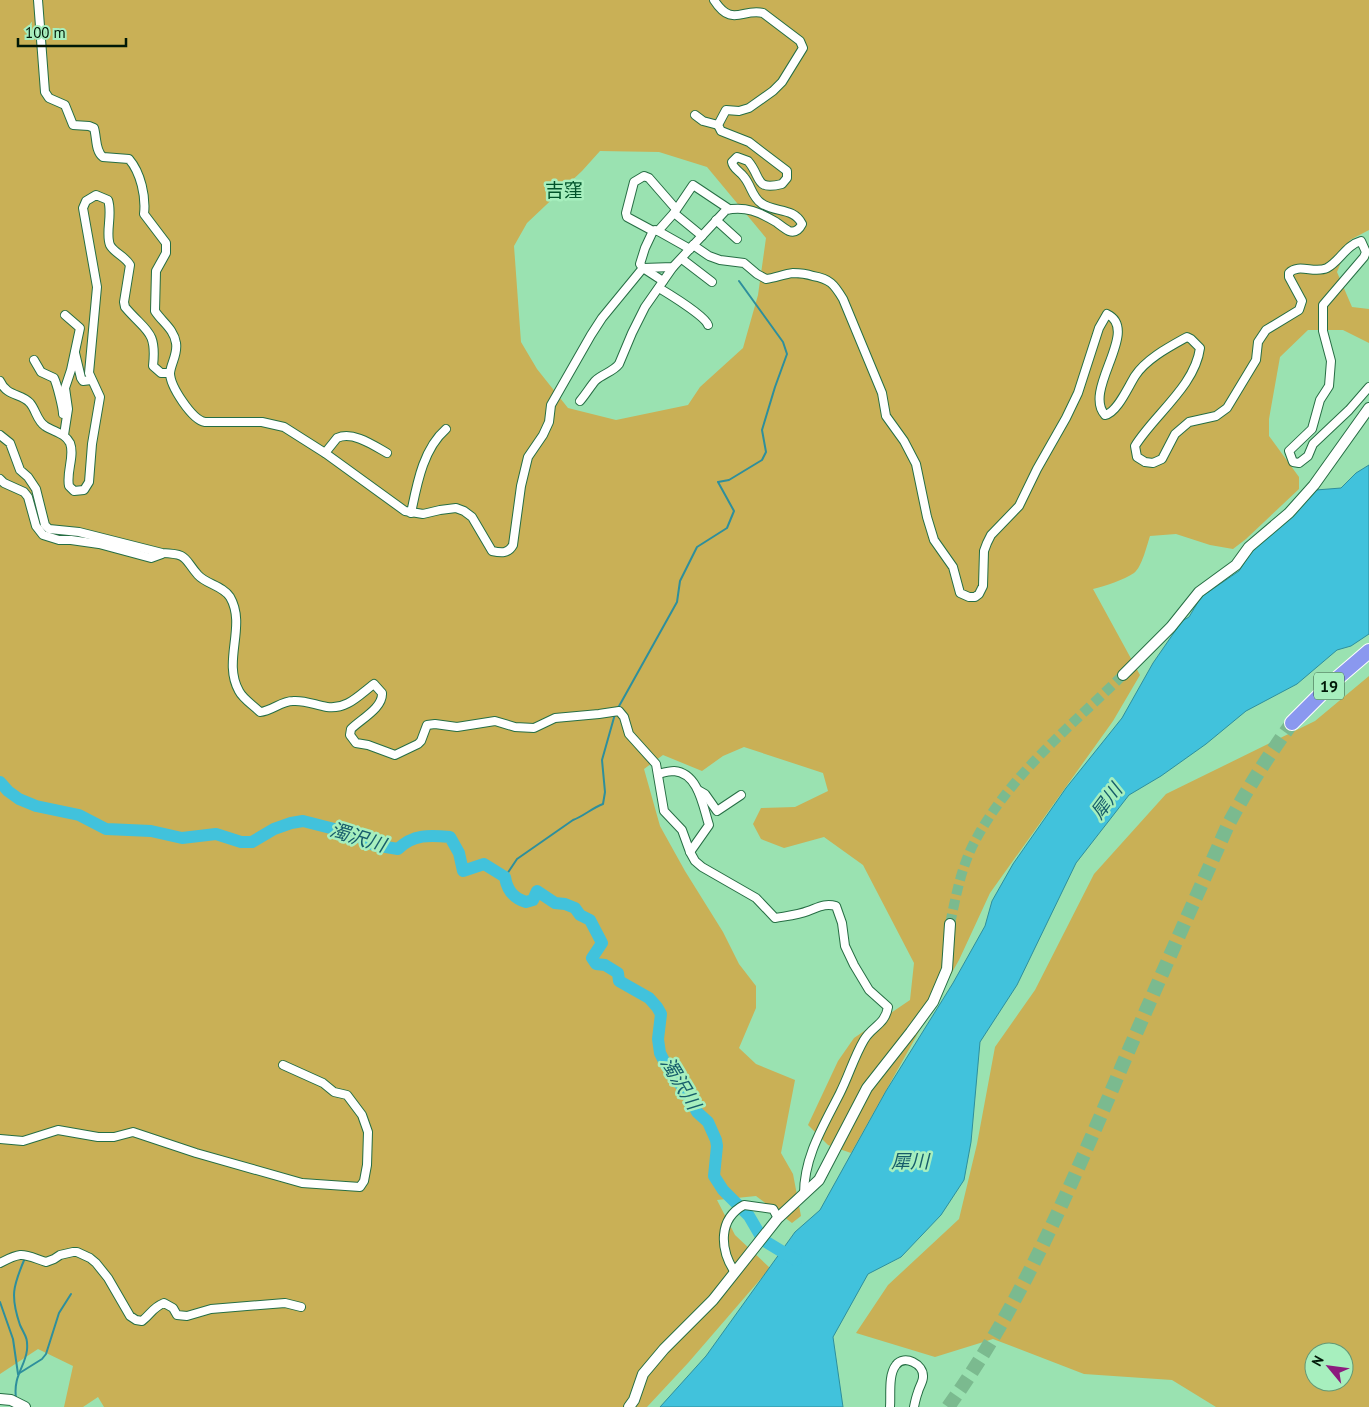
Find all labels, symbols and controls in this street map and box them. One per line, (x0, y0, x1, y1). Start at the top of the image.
scale bar (18, 15, 125, 47)
text: 100 m (25, 23, 66, 42)
district label: 吉窪 (545, 178, 583, 202)
road number: 19 (1314, 672, 1344, 699)
water label: 犀川 (1085, 777, 1128, 823)
water label: 濁沢川 (327, 817, 391, 857)
water label: 濁沢川 (656, 1052, 707, 1115)
water label: 犀川 (891, 1149, 931, 1173)
north arrow (1304, 1342, 1354, 1392)
text: N (1308, 1352, 1328, 1369)

